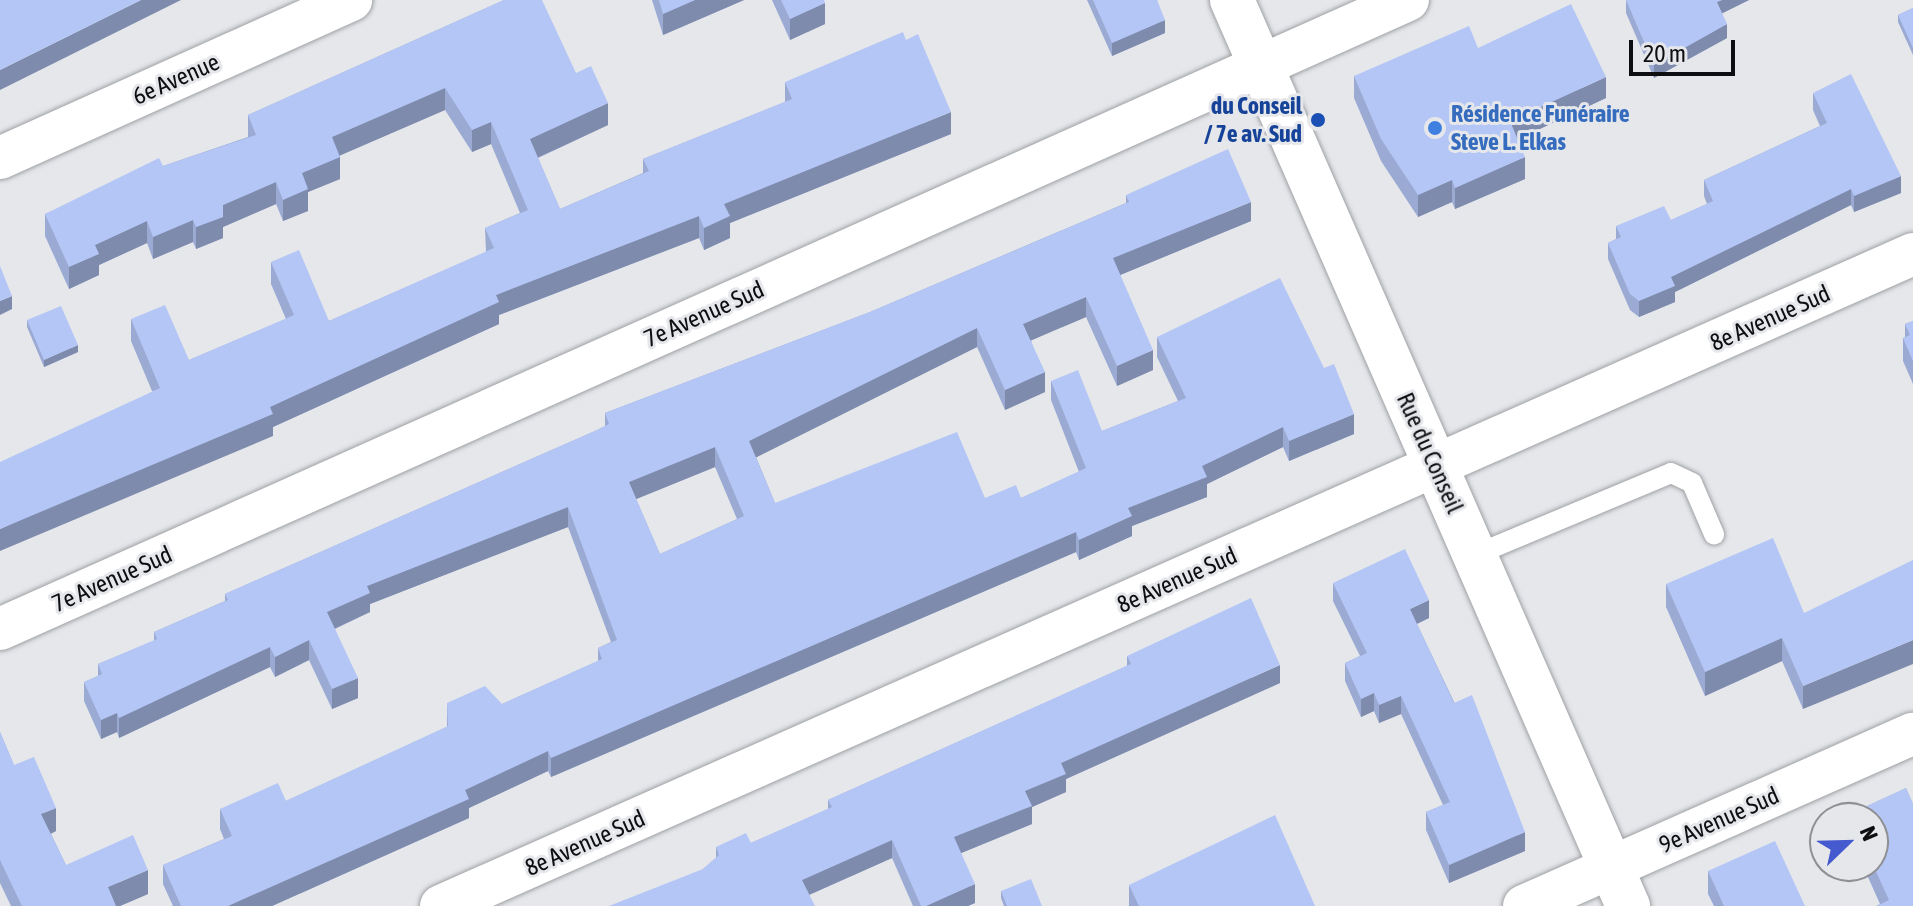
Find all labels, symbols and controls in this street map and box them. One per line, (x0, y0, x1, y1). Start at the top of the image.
scale bar (1633, 24, 1739, 74)
text: 20 m (1643, 40, 1686, 67)
street label: 6e Avenue (128, 47, 224, 111)
place label: du Conseil / 7e av. Sud (1204, 92, 1302, 148)
place label: Résidence Funéraire Steve L. Elkas (1451, 100, 1630, 156)
marker: du Conseil / 7e av. Sud (1309, 111, 1327, 129)
marker: Résidence Funéraire Steve L. Elkas (1426, 119, 1444, 137)
street label: 7e Avenue Sud (640, 275, 768, 353)
street label: 8e Avenue Sud (1706, 279, 1834, 357)
street label: Rue du Conseil (1391, 388, 1469, 518)
street label: 7e Avenue Sud (48, 540, 176, 618)
street label: 8e Avenue Sud (1113, 541, 1241, 619)
street label: 9e Avenue Sud (1655, 781, 1783, 859)
north arrow (1809, 802, 1889, 882)
street label: 8e Avenue Sud (521, 804, 649, 882)
text: N (1855, 822, 1884, 844)

